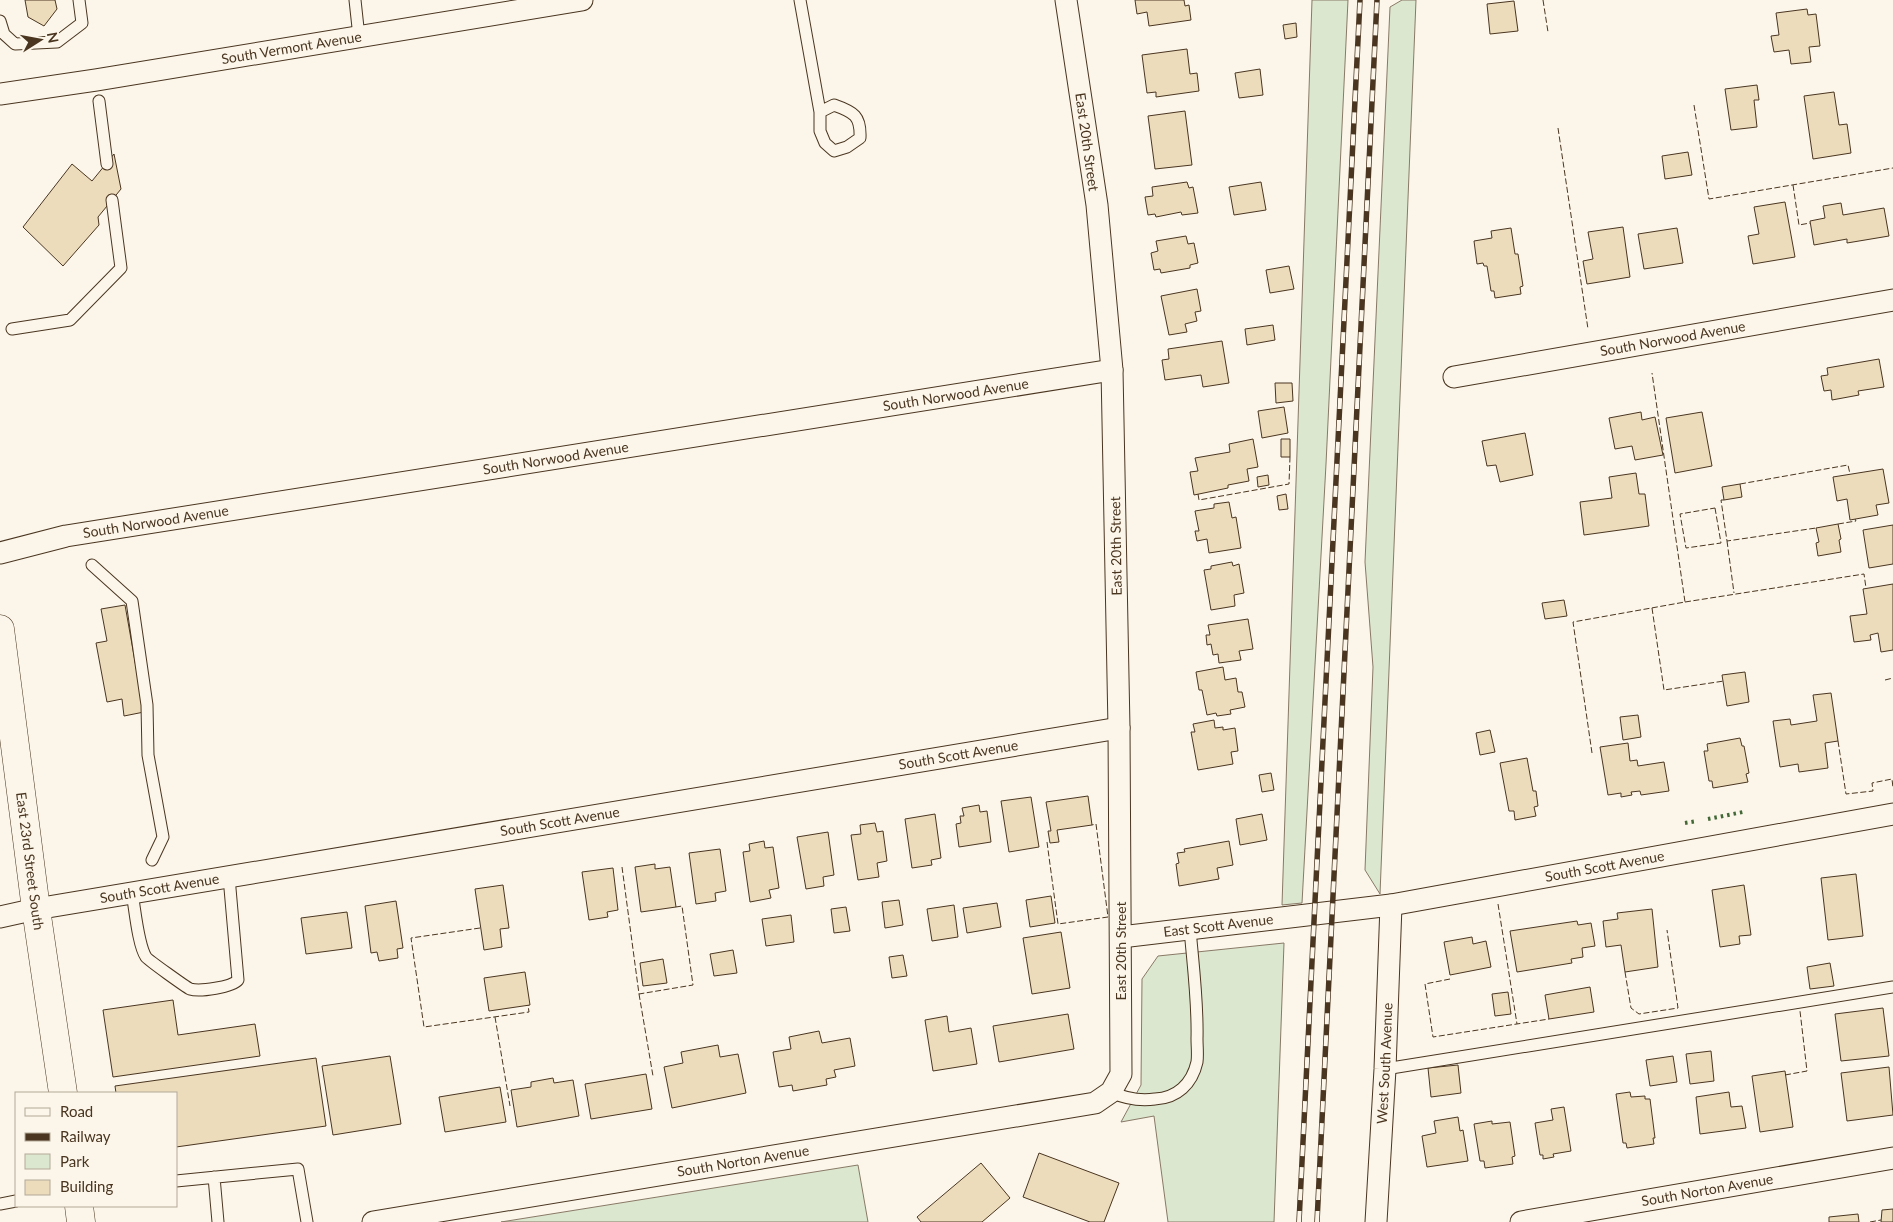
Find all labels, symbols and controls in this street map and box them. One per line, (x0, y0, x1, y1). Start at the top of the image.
north arrow (15, 15, 65, 65)
street label: South Vermont Avenue (220, 27, 363, 67)
text: N (44, 31, 63, 44)
street label: East 20th Street (1072, 92, 1103, 192)
street label: South Norwood Avenue (1598, 317, 1747, 359)
street label: South Norwood Avenue (881, 374, 1030, 414)
street label: South Norwood Avenue (481, 438, 630, 478)
street label: East 20th Street (1106, 496, 1125, 596)
street label: South Norwood Avenue (81, 501, 230, 541)
street label: South Scott Avenue (897, 736, 1019, 773)
street label: East 23rd Street South (13, 791, 48, 931)
street label: South Scott Avenue (499, 803, 621, 839)
street label: South Scott Avenue (1544, 847, 1665, 885)
street label: South Scott Avenue (98, 870, 220, 906)
street label: East 20th Street (1112, 901, 1129, 1001)
street label: East Scott Avenue (1162, 910, 1274, 940)
street label: West South Avenue (1373, 1002, 1395, 1124)
legend (15, 1092, 178, 1207)
text: Road (60, 1102, 93, 1120)
text: Railway (60, 1127, 111, 1145)
street label: South Norton Avenue (676, 1141, 810, 1180)
text: Park (60, 1152, 90, 1170)
street label: South Norton Avenue (1640, 1170, 1774, 1209)
text: Building (60, 1177, 113, 1195)

